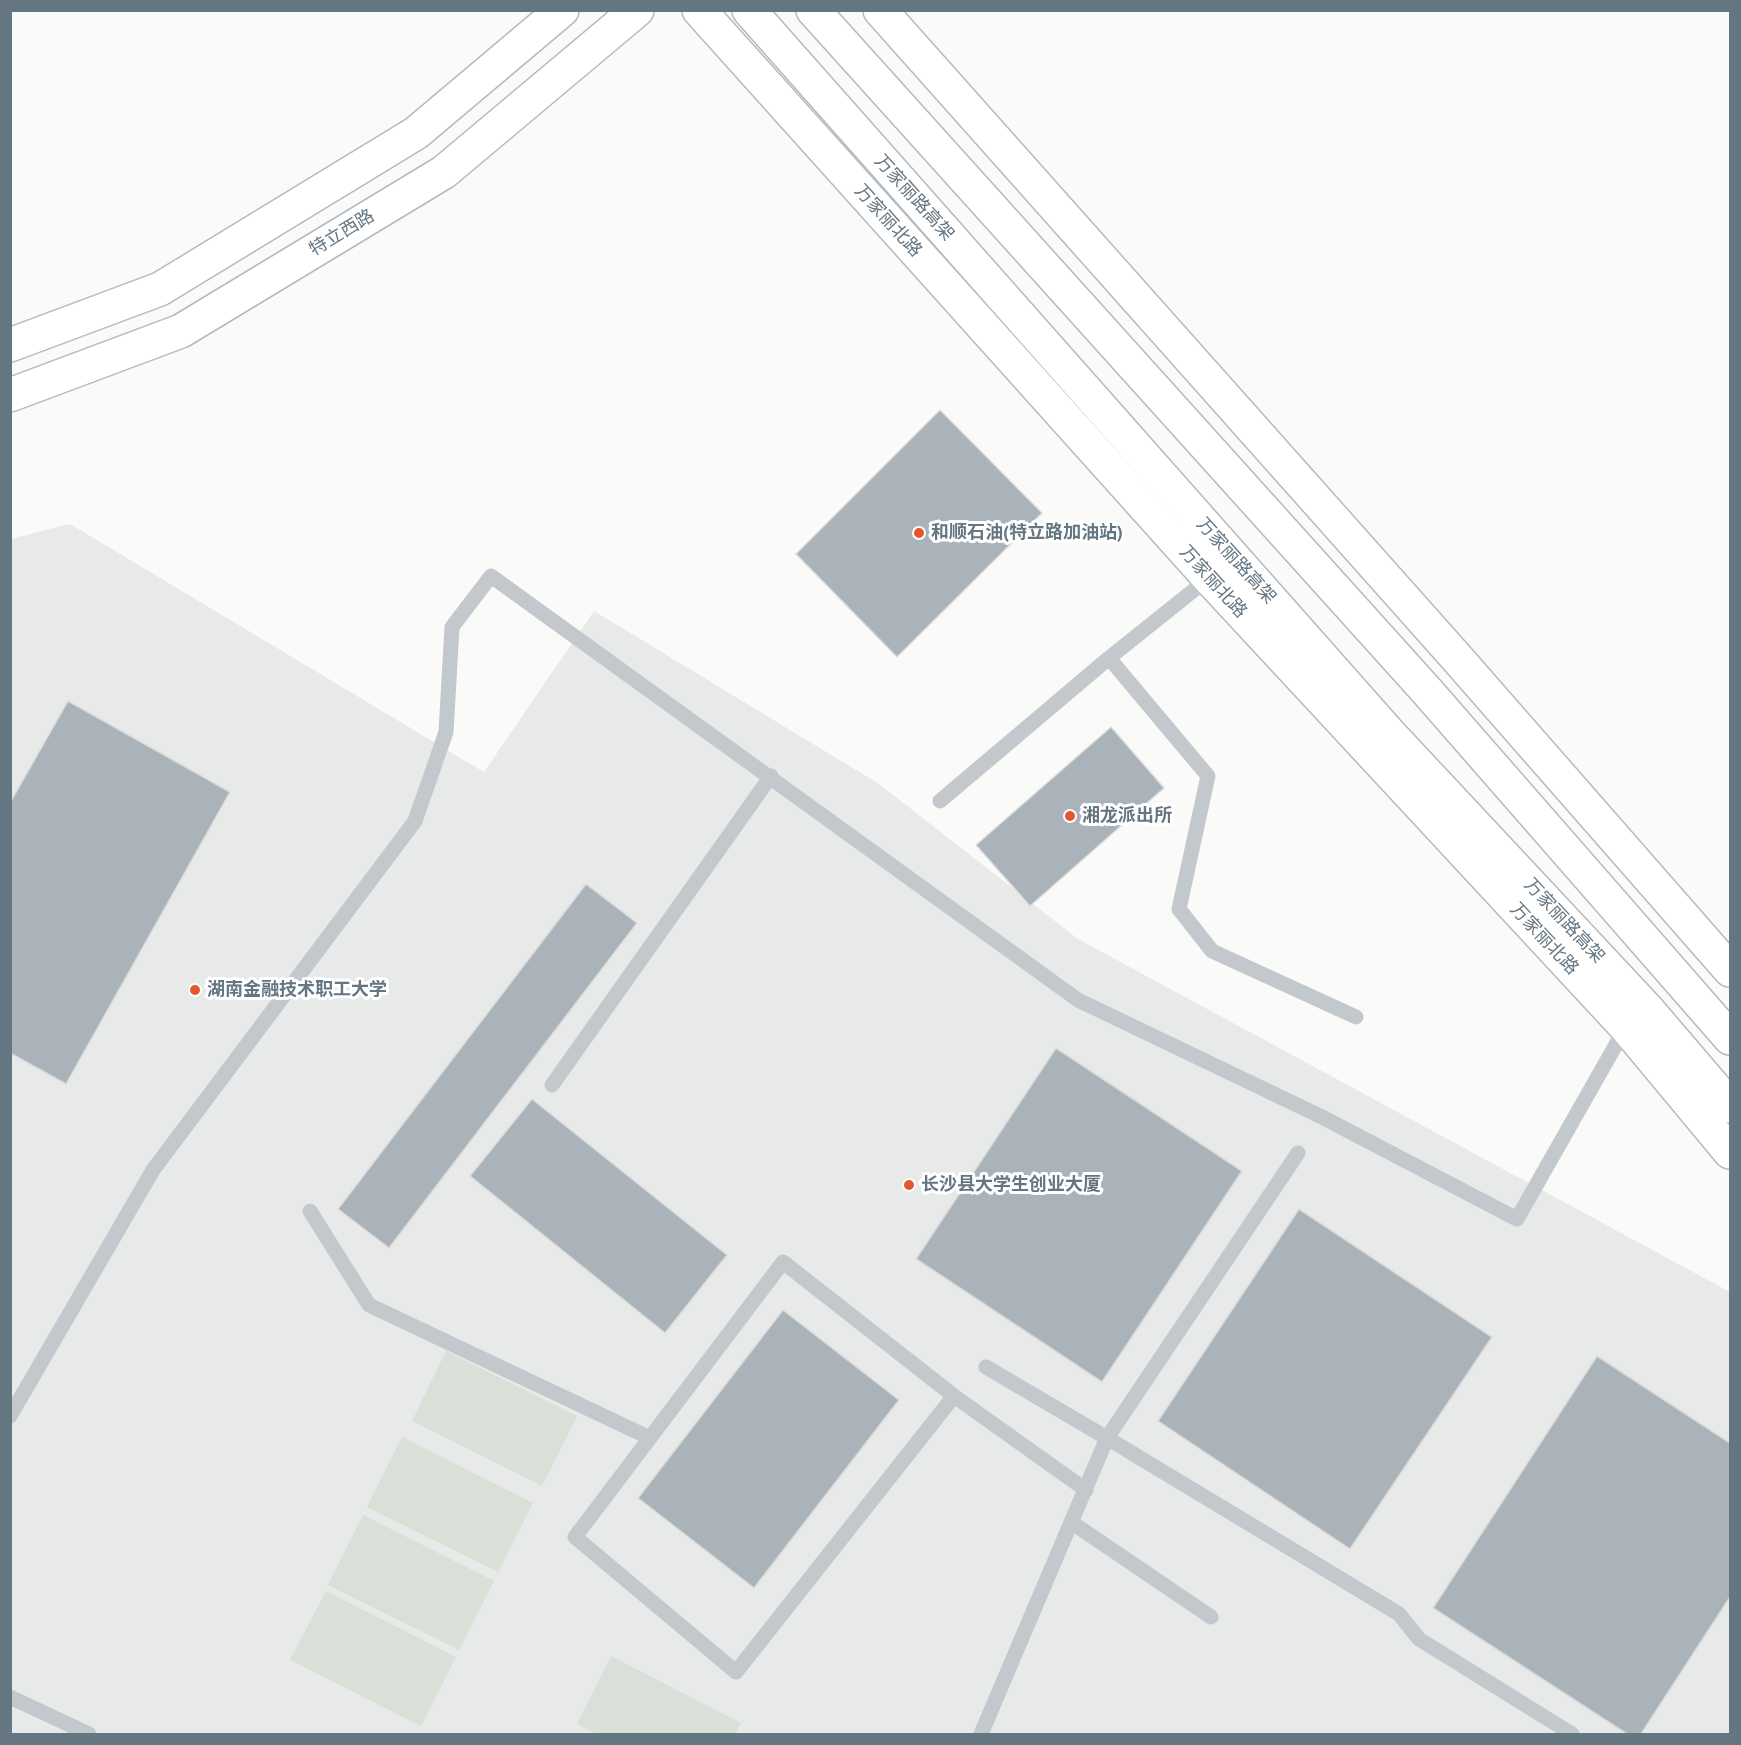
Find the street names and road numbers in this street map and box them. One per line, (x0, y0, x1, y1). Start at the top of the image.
street label: 万家丽路高架 (870, 151, 958, 245)
street label: 万家丽北路 (850, 180, 926, 262)
street label: 特立西路 (306, 205, 378, 261)
street label: 万家丽路高架 (1192, 514, 1280, 608)
street label: 万家丽北路 (1175, 541, 1251, 623)
street label: 万家丽路高架 (1519, 874, 1609, 968)
street label: 万家丽北路 (1505, 899, 1583, 979)

